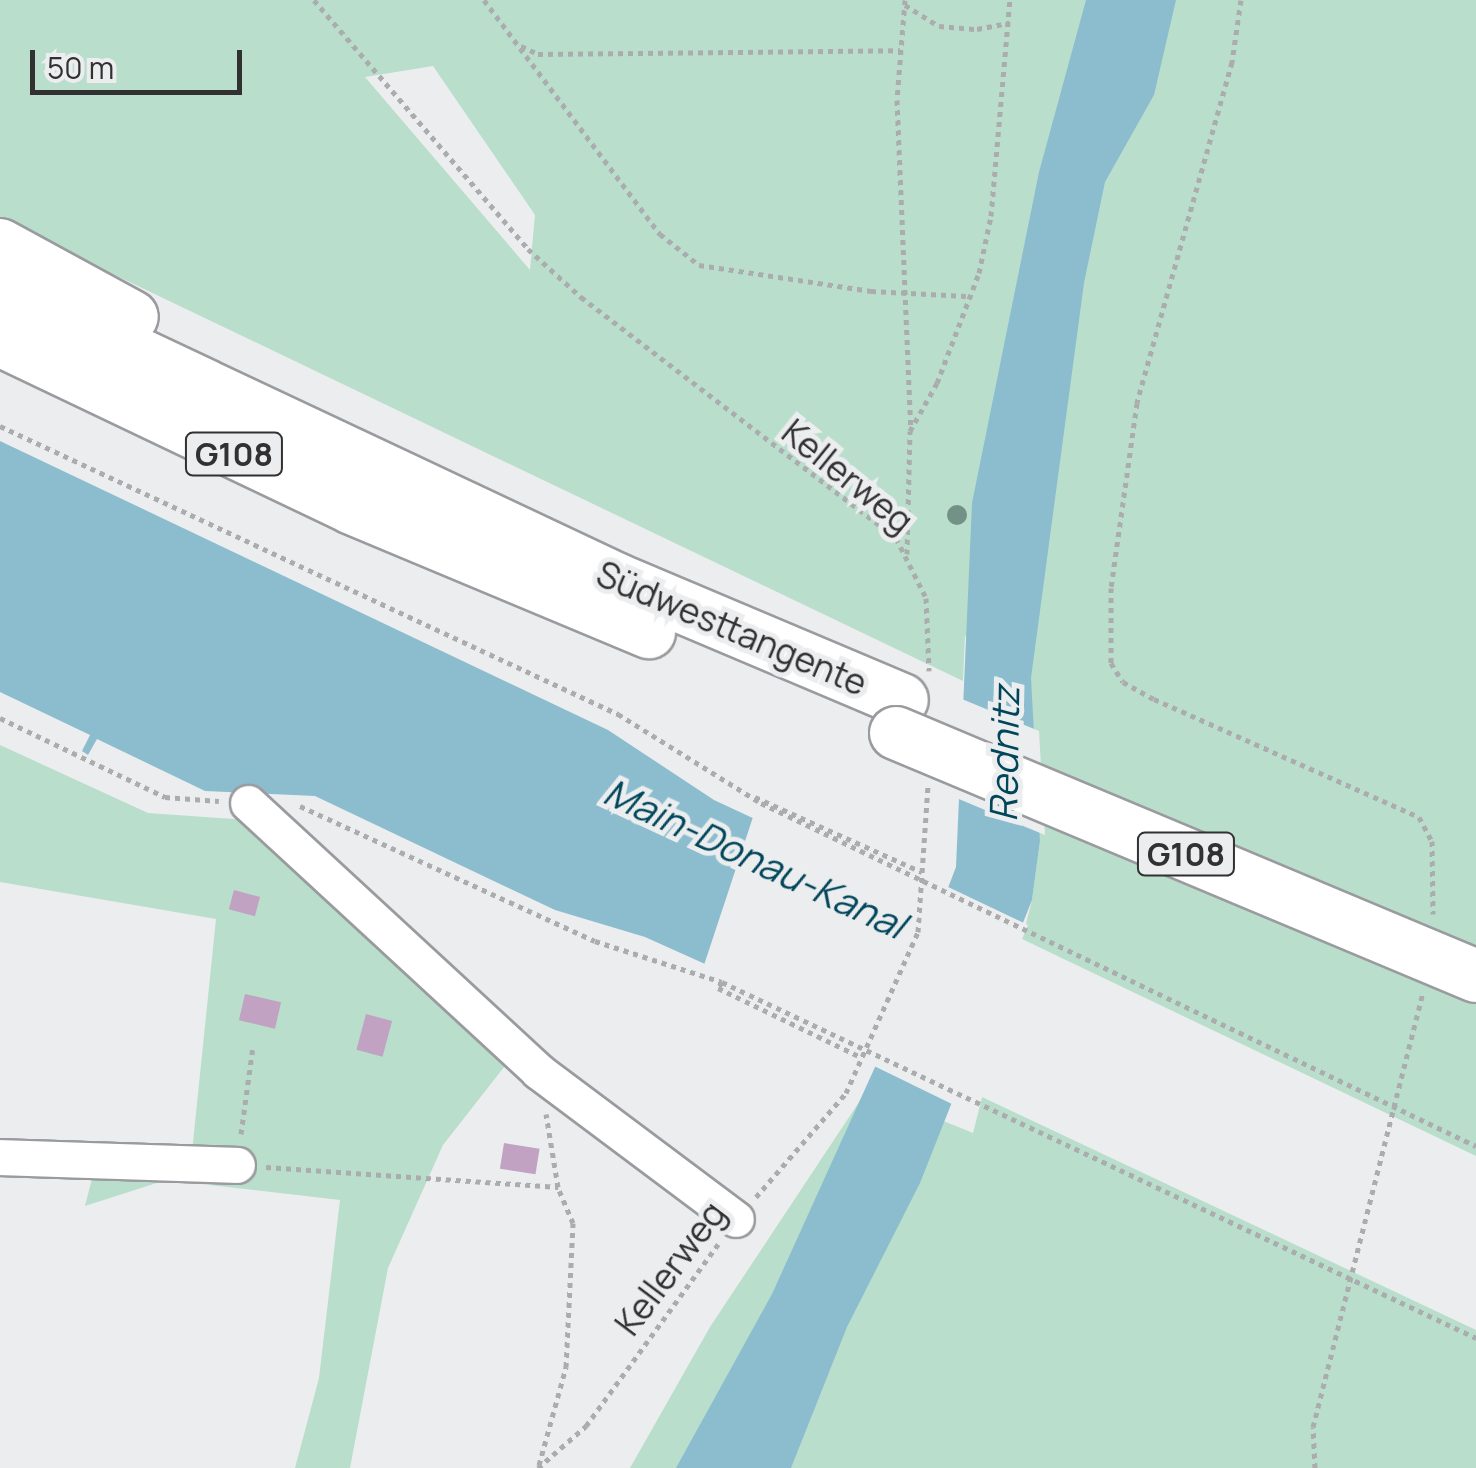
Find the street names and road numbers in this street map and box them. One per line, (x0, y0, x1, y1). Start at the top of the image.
street label: Kellerweg (774, 410, 922, 542)
road number: G108 (184, 427, 284, 481)
street label: Südwesttangente (591, 552, 873, 704)
road number: G108 (1136, 827, 1236, 881)
street label: Kellerweg (606, 1193, 734, 1343)

